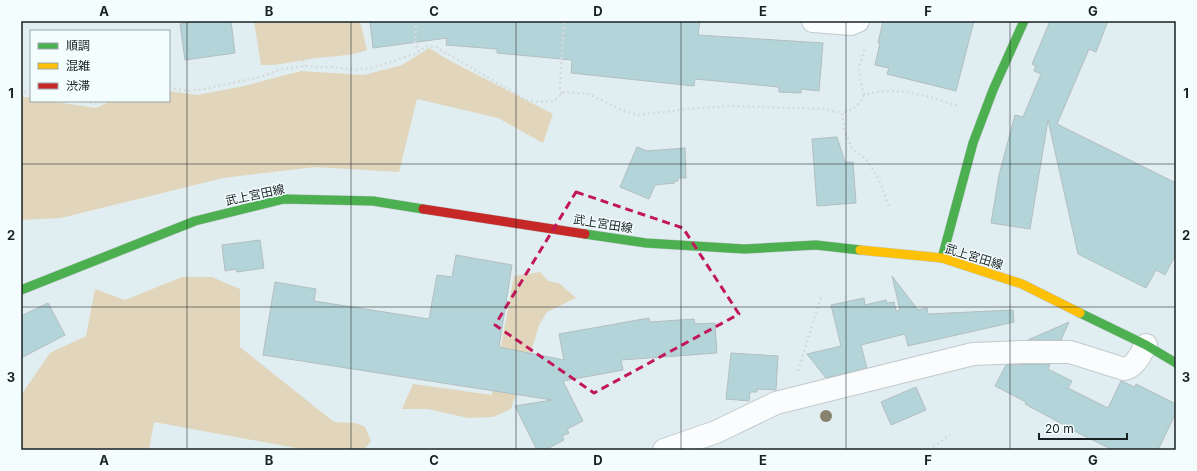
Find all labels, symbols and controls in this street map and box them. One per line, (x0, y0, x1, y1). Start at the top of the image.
text: A (99, 3, 109, 19)
text: B (265, 3, 274, 19)
text: C (429, 3, 439, 19)
text: D (593, 3, 603, 19)
text: E (759, 3, 767, 19)
text: F (924, 3, 932, 19)
text: G (1088, 3, 1098, 19)
legend (30, 30, 170, 102)
text: 順調 (66, 38, 90, 53)
text: 混雑 (66, 58, 90, 73)
text: 渋滞 (66, 78, 90, 93)
text: 1 (8, 85, 14, 101)
text: 1 (1183, 85, 1189, 101)
street label: 武上宮田線 (224, 181, 286, 208)
street label: 武上宮田線 (572, 211, 634, 236)
text: 2 (7, 227, 15, 243)
text: 2 (1182, 227, 1190, 243)
street label: 武上宮田線 (943, 241, 1005, 272)
text: 3 (7, 369, 15, 385)
text: 3 (1182, 369, 1190, 385)
scale bar (1039, 415, 1127, 441)
text: 20 m (1045, 421, 1074, 436)
text: A (99, 452, 109, 468)
text: B (265, 452, 274, 468)
text: C (429, 452, 439, 468)
text: D (593, 452, 603, 468)
text: E (759, 452, 767, 468)
text: F (924, 452, 932, 468)
text: G (1088, 452, 1098, 468)

